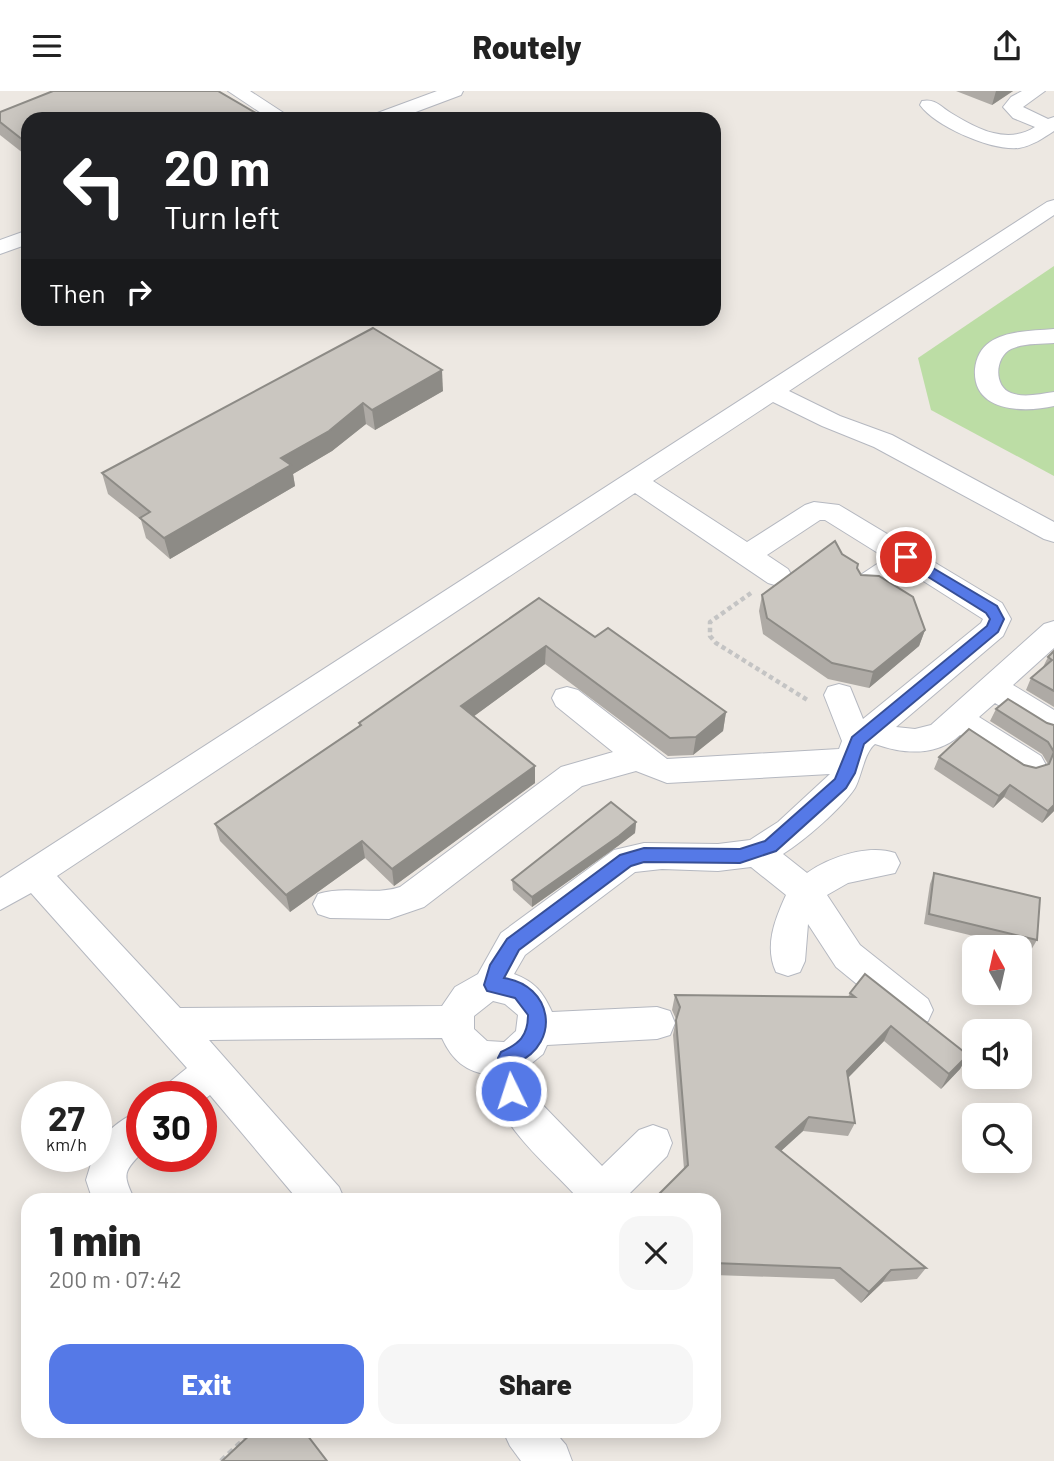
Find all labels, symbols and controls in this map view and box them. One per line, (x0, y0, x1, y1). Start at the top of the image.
icon: menu (28, 27, 66, 65)
text: Routely (472, 27, 582, 65)
icon: share (988, 27, 1026, 65)
text: 20 m (164, 137, 270, 196)
icon: left (49, 140, 140, 231)
text: Turn left (164, 197, 281, 235)
icon: right (120, 273, 158, 311)
text: Then (49, 277, 106, 308)
pin (876, 527, 936, 587)
icon: arrive (887, 538, 925, 576)
north arrow (962, 935, 1032, 1005)
map controls (962, 935, 1032, 1173)
button: sound (962, 1019, 1032, 1089)
position arrow (474, 1054, 548, 1128)
speed limit sign: 30 (126, 1081, 217, 1172)
text: 27 (48, 1096, 85, 1138)
button: search (962, 1103, 1032, 1173)
text: km/h (46, 1133, 87, 1155)
text: 1 min (49, 1214, 141, 1264)
button: close (619, 1216, 693, 1290)
text: 200 m · 07:42 (49, 1265, 182, 1293)
button: Exit (49, 1344, 364, 1424)
button: Share (378, 1344, 693, 1424)

